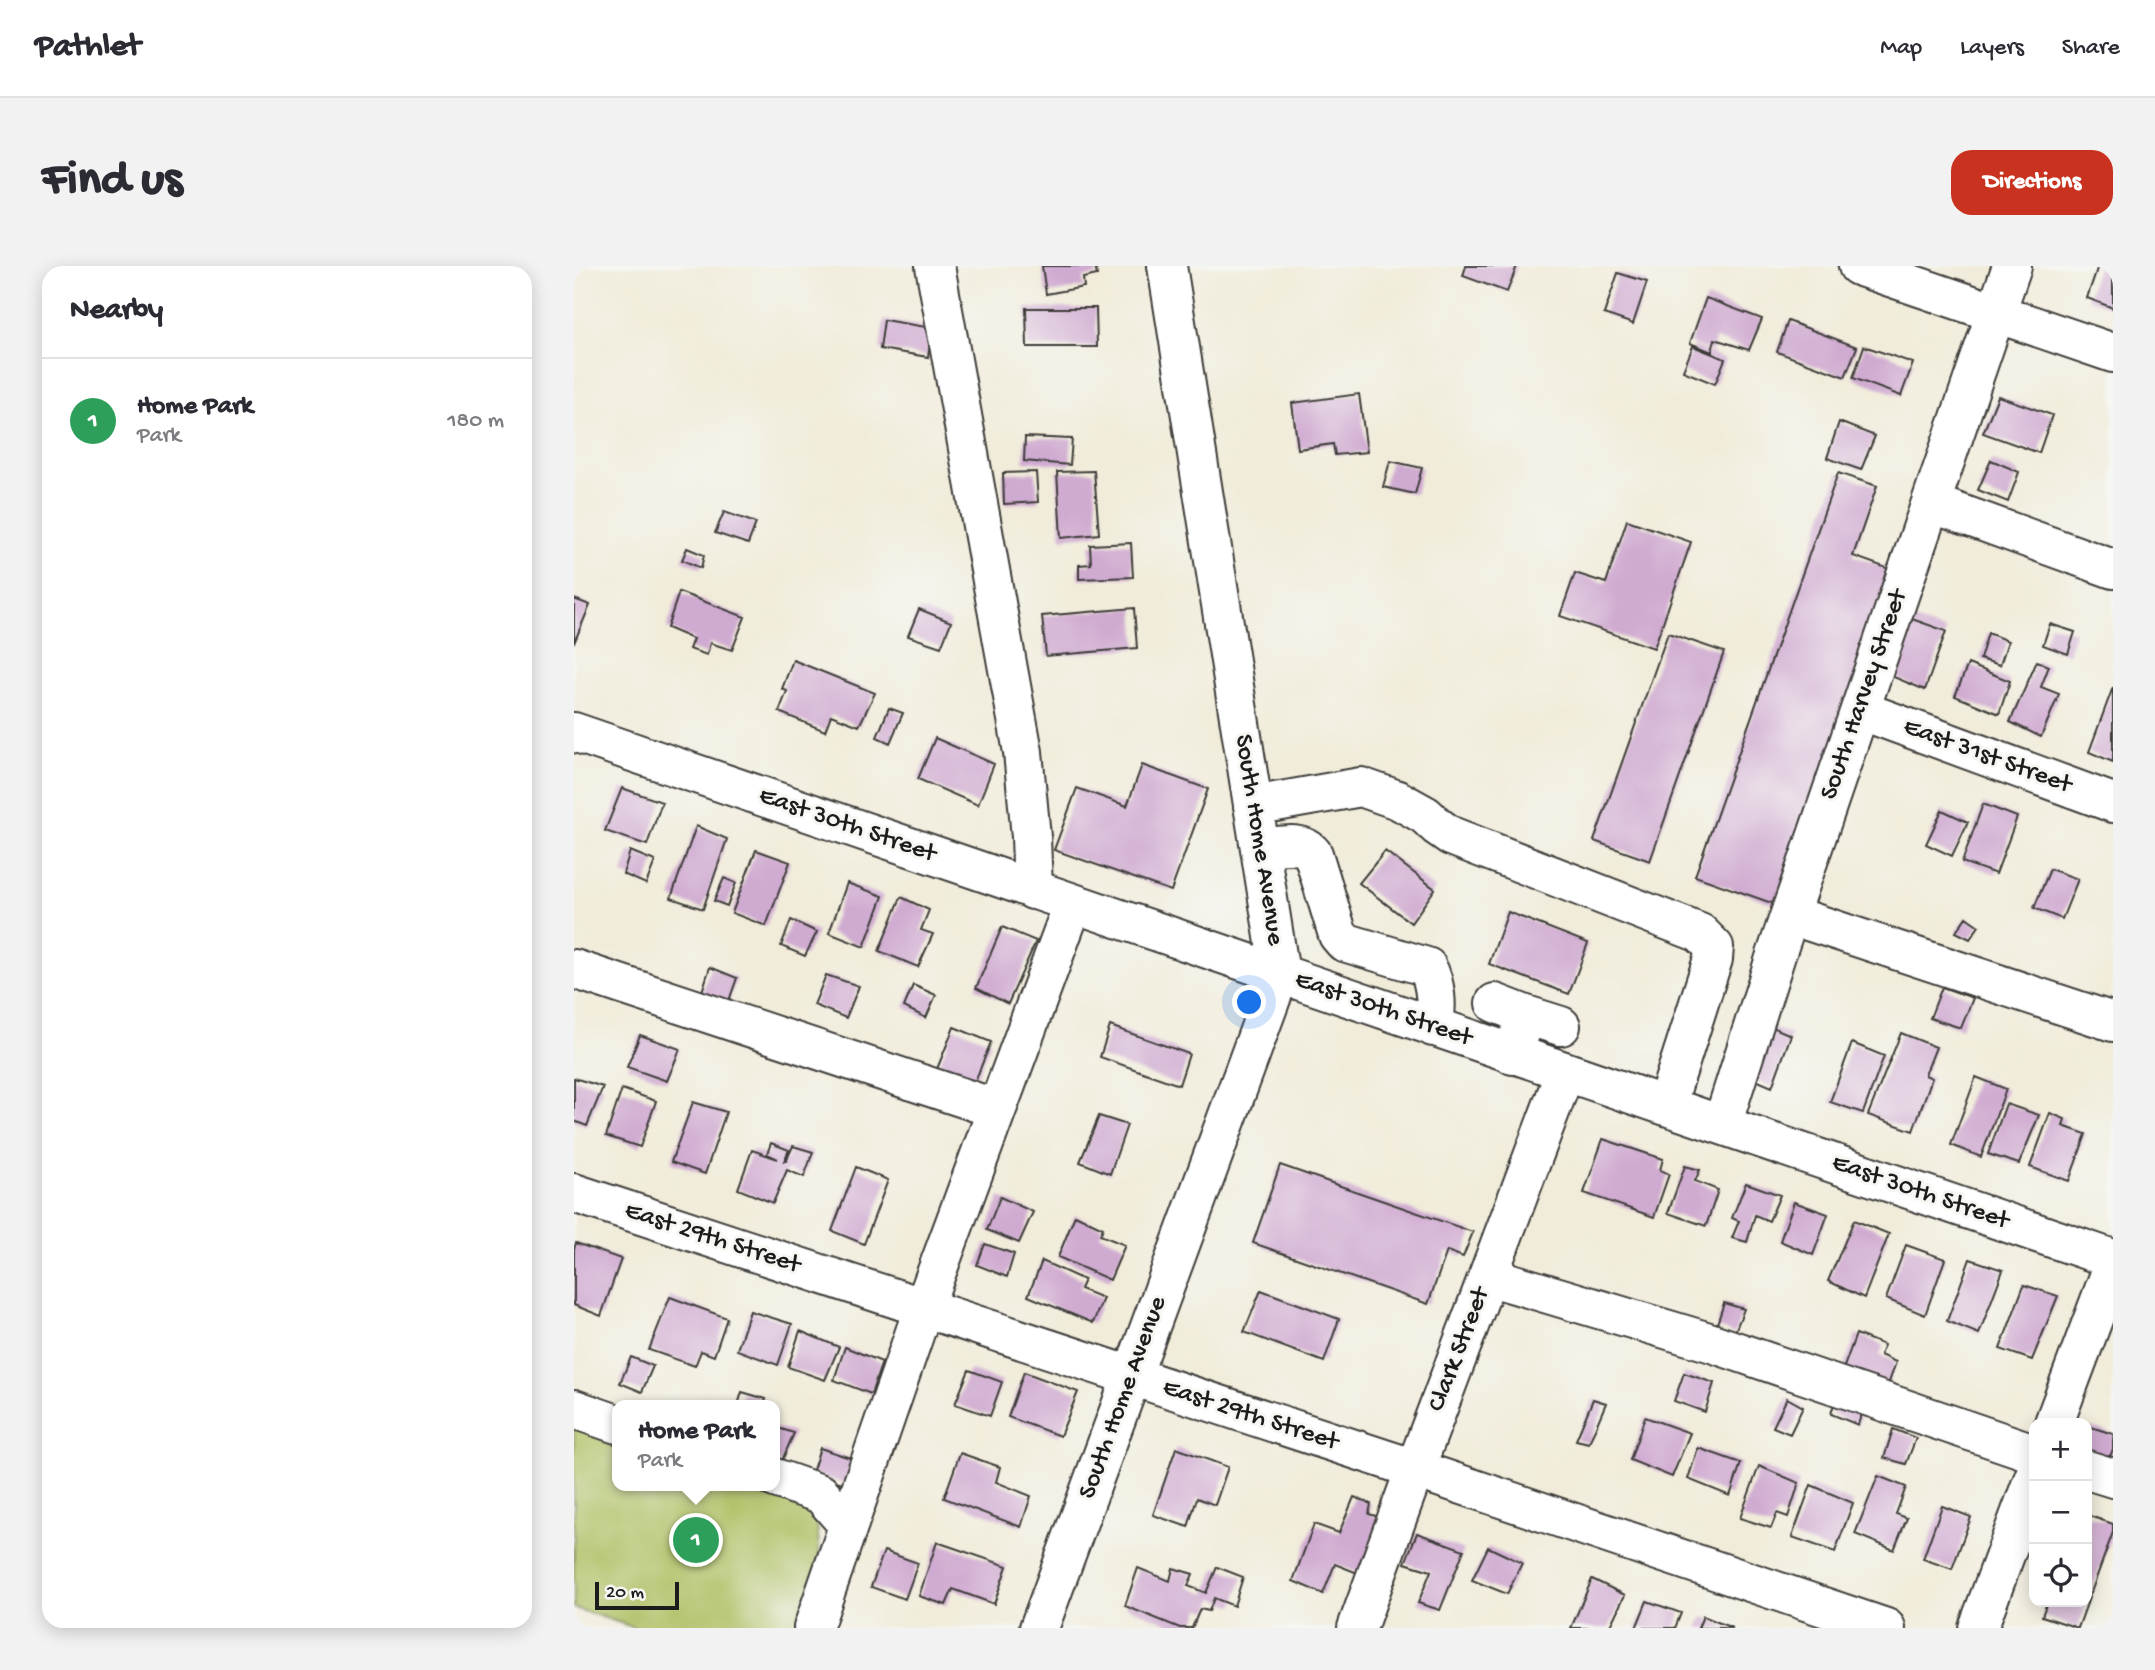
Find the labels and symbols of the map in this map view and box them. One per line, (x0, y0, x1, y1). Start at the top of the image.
street label: South Harvey Street (1815, 584, 1916, 804)
street label: East 31st Street (1899, 712, 2078, 803)
street label: South Home Avenue (1226, 732, 1290, 948)
street label: East 30th Street (754, 781, 942, 872)
street label: East 30th Street (1290, 965, 1478, 1056)
your location (1232, 985, 1266, 1019)
street label: East 30th Street (1827, 1148, 2015, 1239)
street label: East 29th Street (620, 1196, 806, 1283)
street label: Clark Street (1422, 1281, 1499, 1416)
street label: South Home Avenue (1073, 1292, 1175, 1503)
street label: East 29th Street (1158, 1373, 1344, 1460)
pin: 1 (673, 1514, 719, 1566)
scale bar (595, 1579, 679, 1611)

